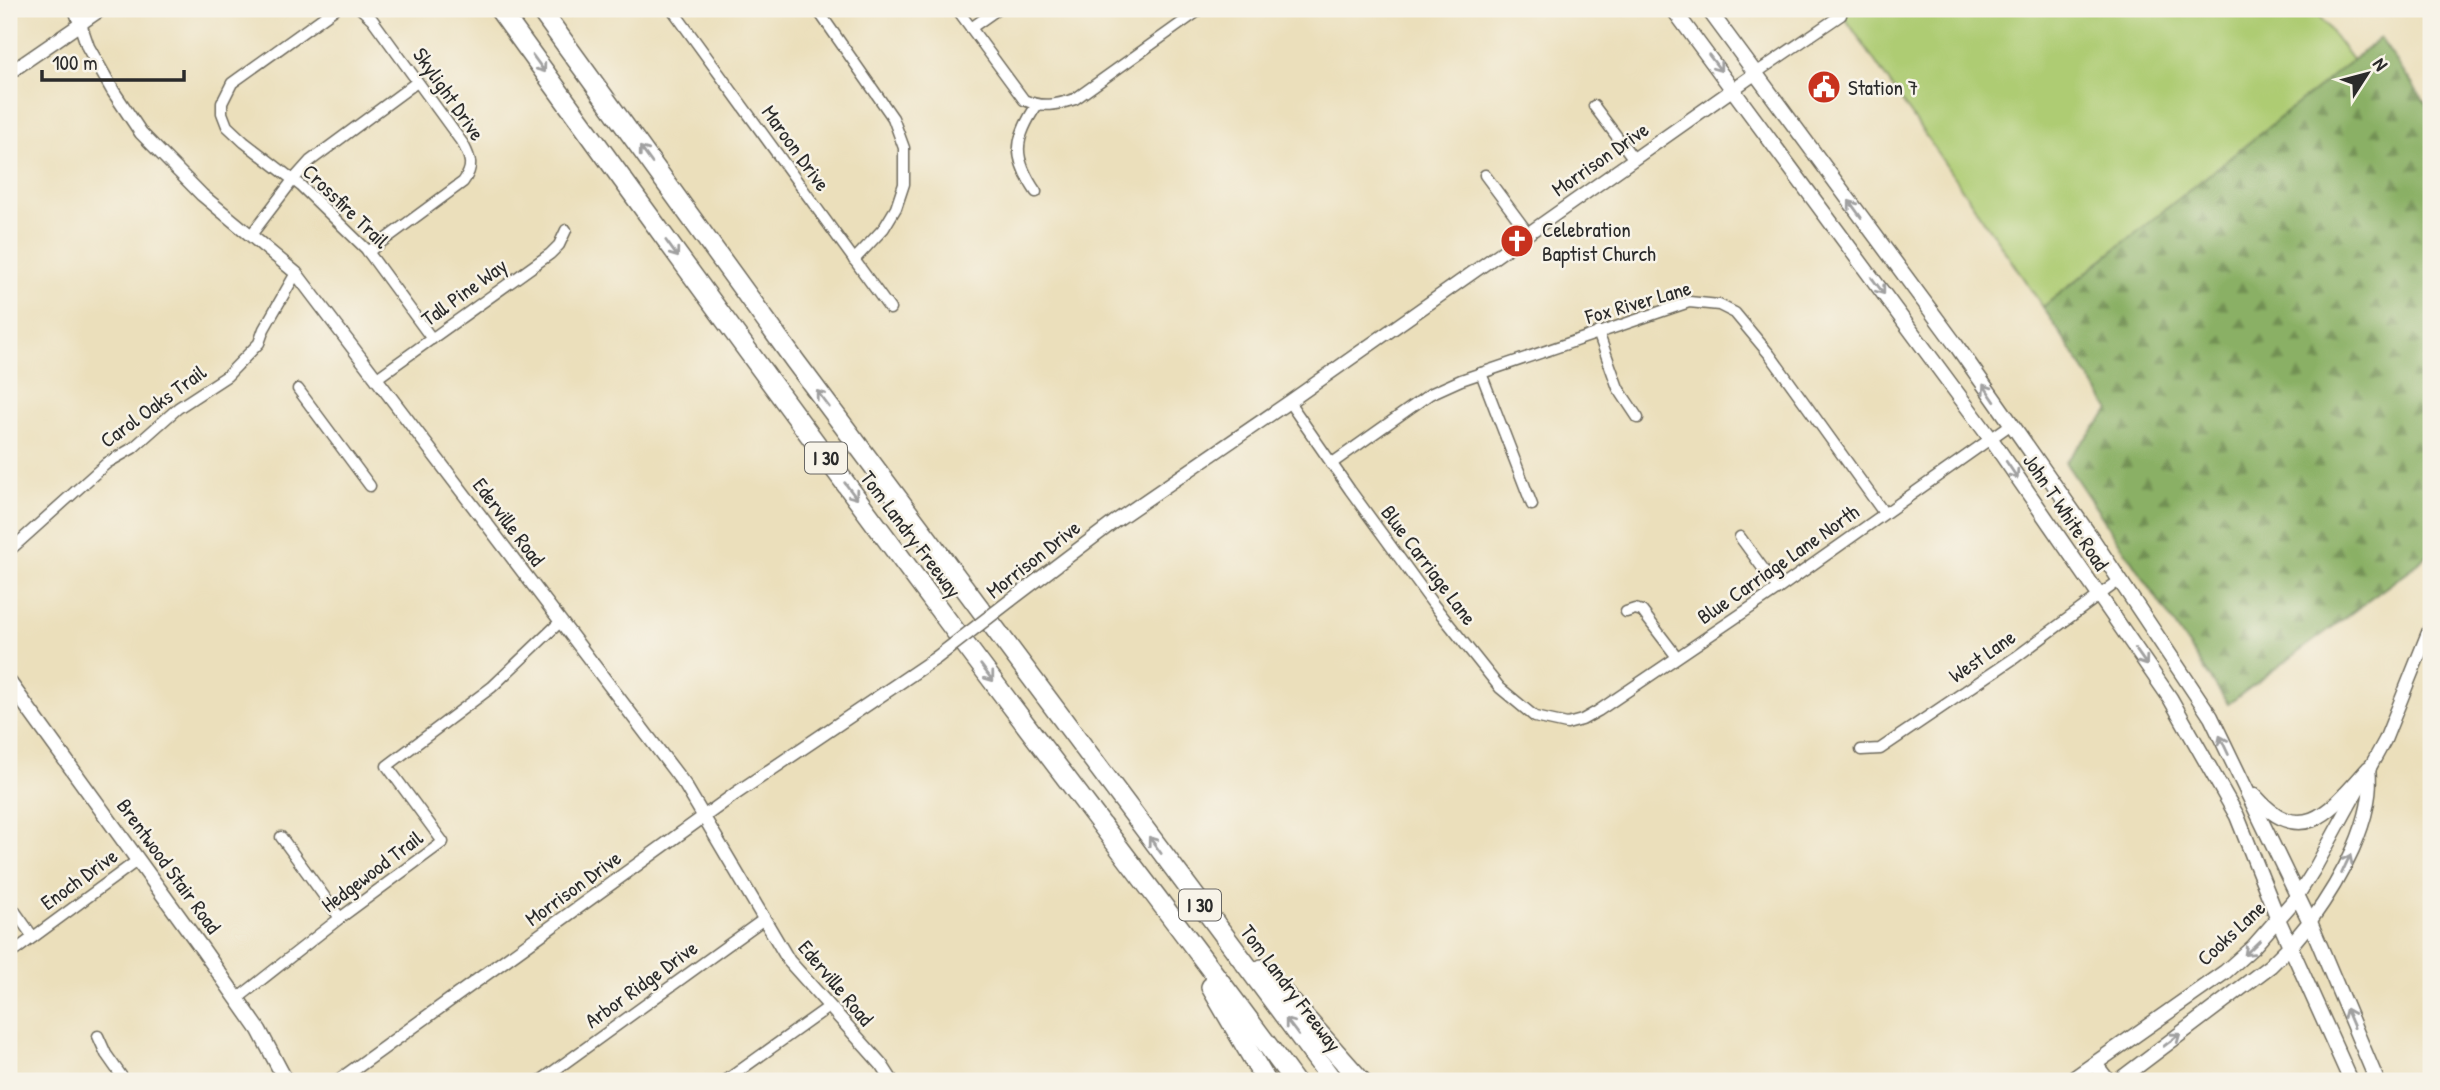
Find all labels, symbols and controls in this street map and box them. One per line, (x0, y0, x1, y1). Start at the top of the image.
scale bar (42, 38, 184, 82)
north arrow (2332, 38, 2402, 108)
street label: Skylight Drive (406, 42, 492, 146)
text: 100 m (52, 48, 98, 77)
text: N (2367, 52, 2394, 76)
one-way arrow (1707, 53, 1722, 72)
one-way arrow (532, 54, 546, 73)
public building icon: Station 7 (1805, 68, 1843, 106)
place label: Station 7 (1848, 73, 1918, 102)
street label: Maroon Drive (755, 99, 837, 197)
street label: Morrison Drive (1546, 115, 1654, 203)
one-way arrow (639, 146, 653, 165)
street label: Crossfire Trail (296, 157, 396, 255)
one-way arrow (1848, 201, 1863, 219)
place label: Celebration Baptist Church (1542, 215, 1656, 268)
church icon: Celebration Baptist Church (1498, 222, 1536, 260)
one-way arrow (665, 239, 679, 258)
street label: Tall Pine Way (415, 251, 513, 333)
street label: Fox River Lane (1581, 273, 1694, 331)
one-way arrow (1871, 276, 1885, 295)
street label: Carol Oaks Trail (94, 357, 212, 454)
one-way arrow (1982, 384, 1996, 404)
one-way arrow (816, 390, 830, 409)
road number: I 30 (805, 442, 847, 474)
street label: John T White Road (2016, 448, 2116, 576)
one-way arrow (2005, 460, 2019, 479)
street label: Tom Landry Freeway (854, 464, 969, 604)
street label: Ederville Road (466, 472, 552, 572)
one-way arrow (843, 481, 858, 500)
street label: Blue Carriage Lane North (1691, 497, 1865, 631)
street label: Blue Carriage Lane (1374, 499, 1484, 631)
street label: Morrison Drive (980, 513, 1086, 605)
street label: West Lane (1943, 623, 2021, 689)
one-way arrow (2134, 647, 2148, 666)
one-way arrow (979, 664, 994, 682)
one-way arrow (2217, 735, 2231, 756)
street label: Brentwood Stair Road (110, 793, 228, 939)
street label: Hedgewood Trail (315, 823, 429, 919)
one-way arrow (1148, 836, 1162, 855)
street label: Enoch Drive (35, 841, 123, 917)
street label: Morrison Drive (519, 843, 627, 933)
one-way arrow (2340, 854, 2353, 875)
road number: I 30 (1179, 890, 1221, 920)
street label: Cooks Lane (2190, 894, 2272, 972)
street label: Tom Landry Freeway (1234, 918, 1349, 1058)
street label: Arbor Ridge Drive (579, 933, 703, 1035)
street label: Ederville Road (792, 934, 880, 1032)
one-way arrow (2243, 939, 2260, 956)
one-way arrow (2343, 1008, 2356, 1030)
one-way arrow (1284, 1018, 1299, 1037)
one-way arrow (2162, 1033, 2181, 1048)

